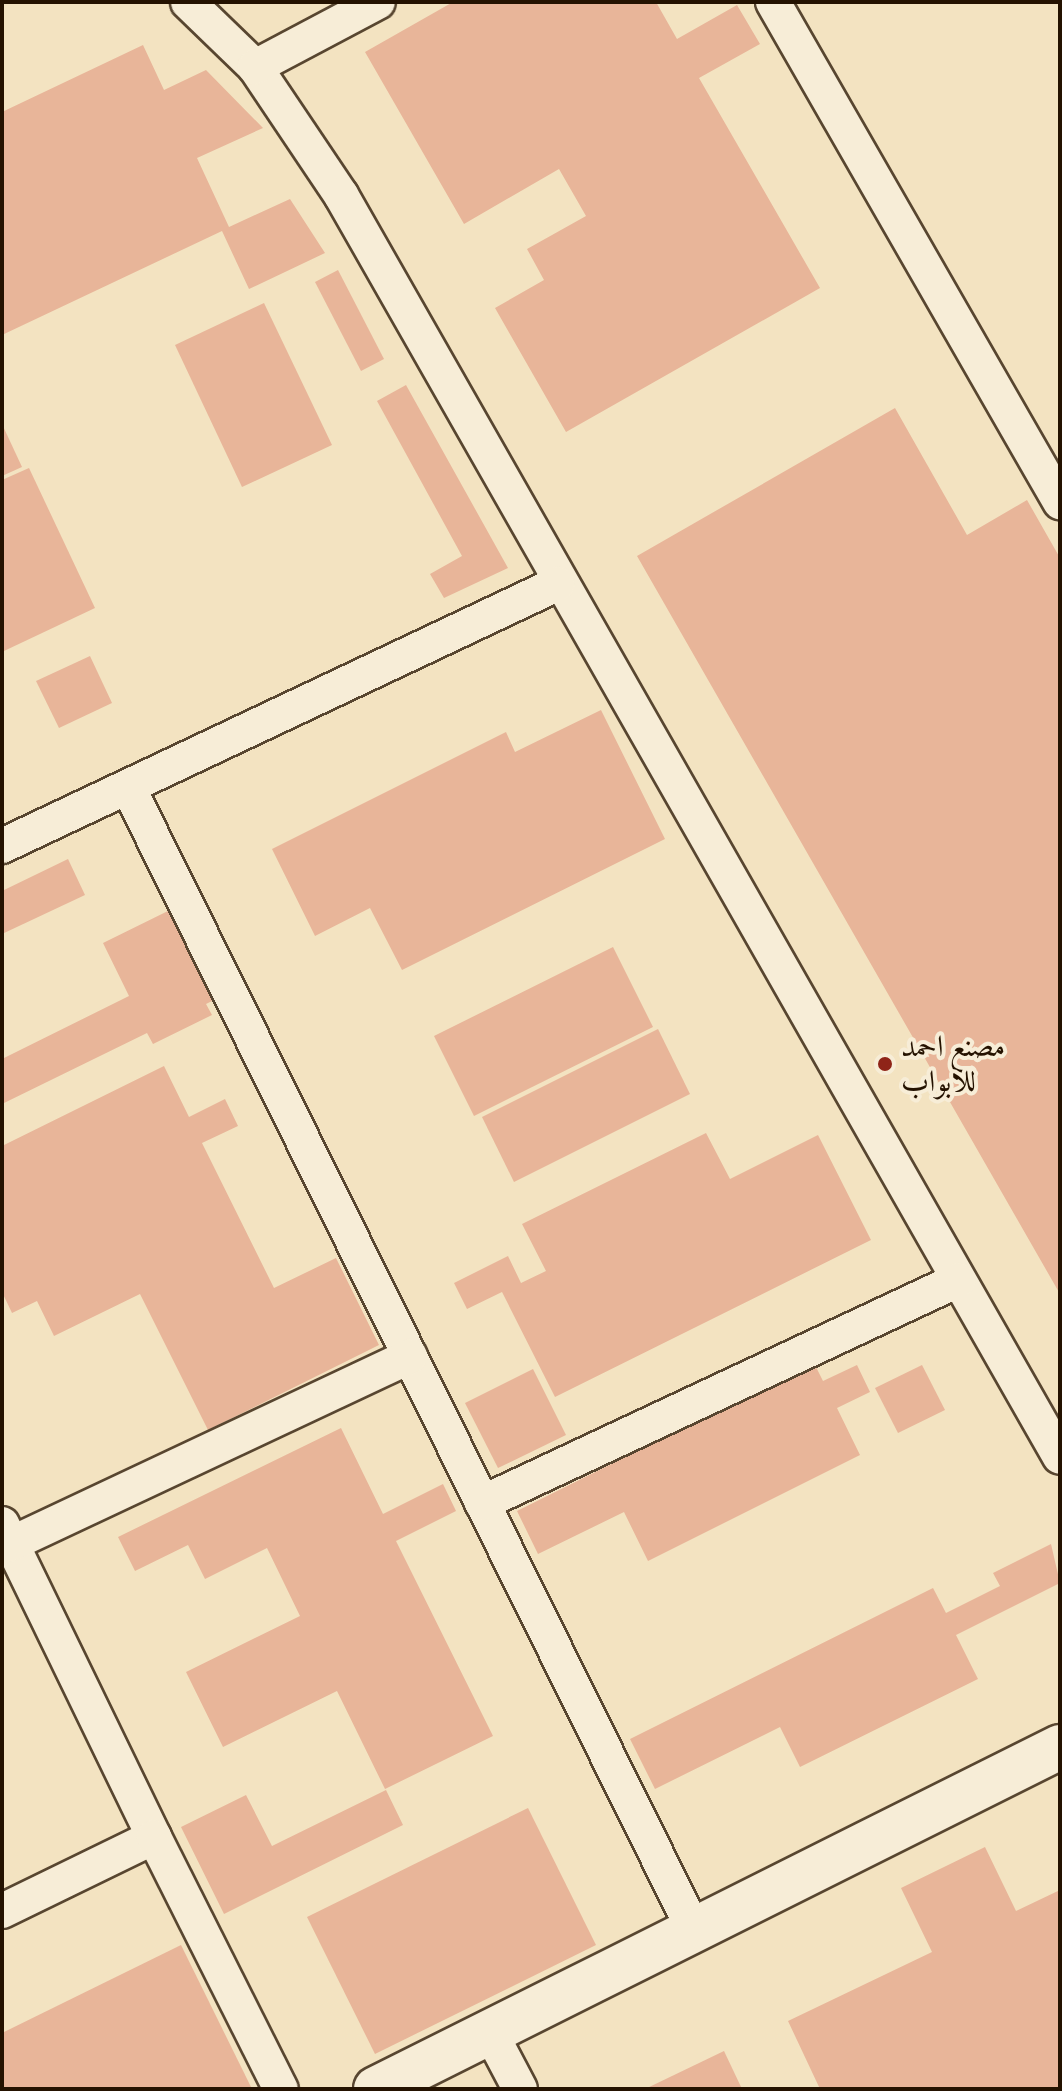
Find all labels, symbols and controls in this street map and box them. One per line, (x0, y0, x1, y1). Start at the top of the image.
place label: مصنع احمد للابواب (901, 1029, 1005, 1100)
marker: مصنع احمد للابواب (876, 1055, 894, 1073)

